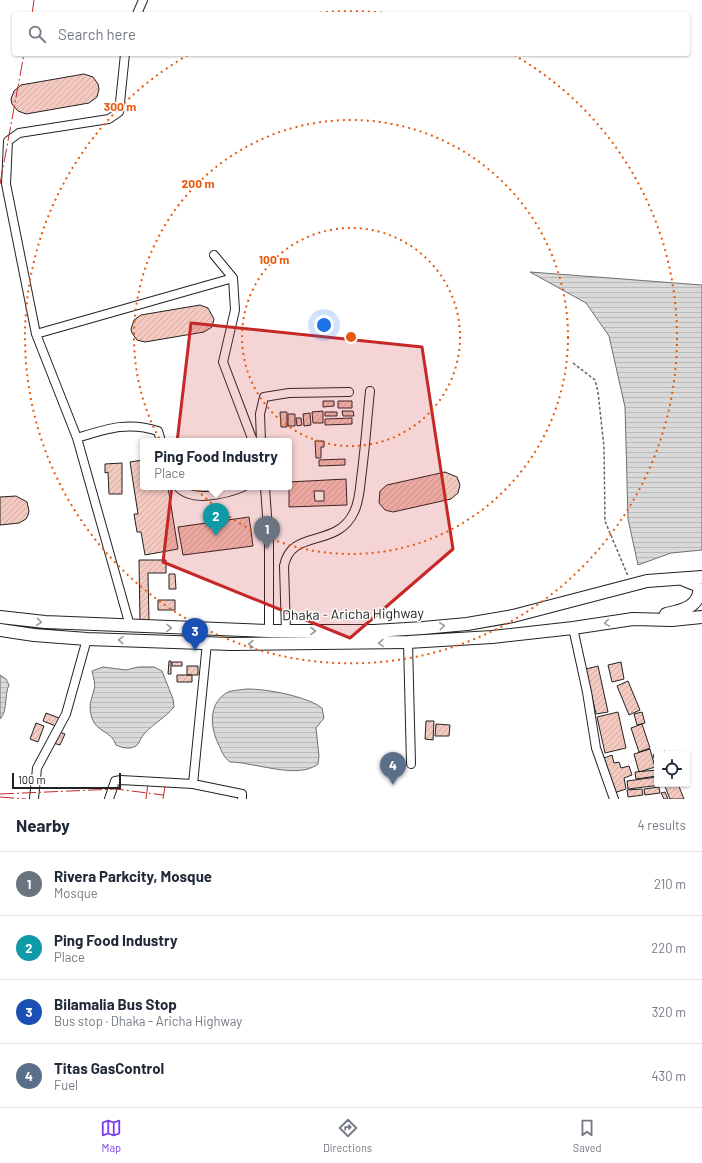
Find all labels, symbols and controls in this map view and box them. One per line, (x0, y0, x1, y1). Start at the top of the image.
search box (12, 12, 690, 56)
icon: search (26, 23, 48, 45)
text: Search here (58, 25, 136, 43)
text: 300 m (104, 99, 136, 113)
text: 200 m (182, 176, 214, 190)
text: 100 m (259, 252, 289, 266)
your location (314, 315, 334, 335)
centre of rings (344, 330, 358, 344)
popup (140, 438, 292, 490)
text: Ping Food Industry (154, 447, 278, 465)
text: Place (154, 465, 185, 481)
pin: 2 (203, 503, 229, 536)
pin: 1 (254, 516, 280, 549)
street label: Dhaka - Aricha Highway (282, 604, 424, 623)
one-way arrow (36, 617, 42, 626)
pin: 3 (182, 618, 208, 651)
one-way arrow (604, 618, 611, 627)
one-way arrow (439, 622, 445, 631)
one-way arrow (166, 623, 172, 632)
one-way arrow (310, 627, 316, 635)
one-way arrow (118, 636, 124, 645)
one-way arrow (378, 638, 384, 647)
one-way arrow (248, 640, 254, 648)
map controls (654, 751, 690, 787)
button: locate (654, 751, 690, 787)
pin: 4 (380, 752, 406, 785)
scale bar (12, 771, 121, 790)
text: 100 m (18, 773, 46, 786)
text: Nearby (16, 815, 70, 835)
text: 4 results (638, 817, 686, 833)
text: Rivera Parkcity, Mosque (54, 867, 212, 885)
text: 1 (27, 876, 31, 892)
text: 210 m (654, 876, 686, 892)
text: Mosque (54, 885, 98, 901)
text: Ping Food Industry (54, 931, 178, 949)
text: 2 (25, 940, 33, 956)
text: 220 m (651, 940, 686, 956)
text: Place (54, 949, 85, 965)
text: Bilamalia Bus Stop (54, 995, 177, 1013)
text: 3 (25, 1004, 33, 1020)
text: 320 m (652, 1004, 686, 1020)
text: Bus stop · Dhaka - Aricha Highway (54, 1013, 242, 1029)
text: Titas GasControl (54, 1059, 164, 1077)
text: 4 (25, 1068, 33, 1084)
text: 430 m (651, 1068, 686, 1084)
text: Fuel (54, 1077, 78, 1093)
tab: Map (100, 1117, 122, 1154)
tab: Directions (323, 1117, 372, 1154)
tab: Saved (573, 1117, 602, 1154)

